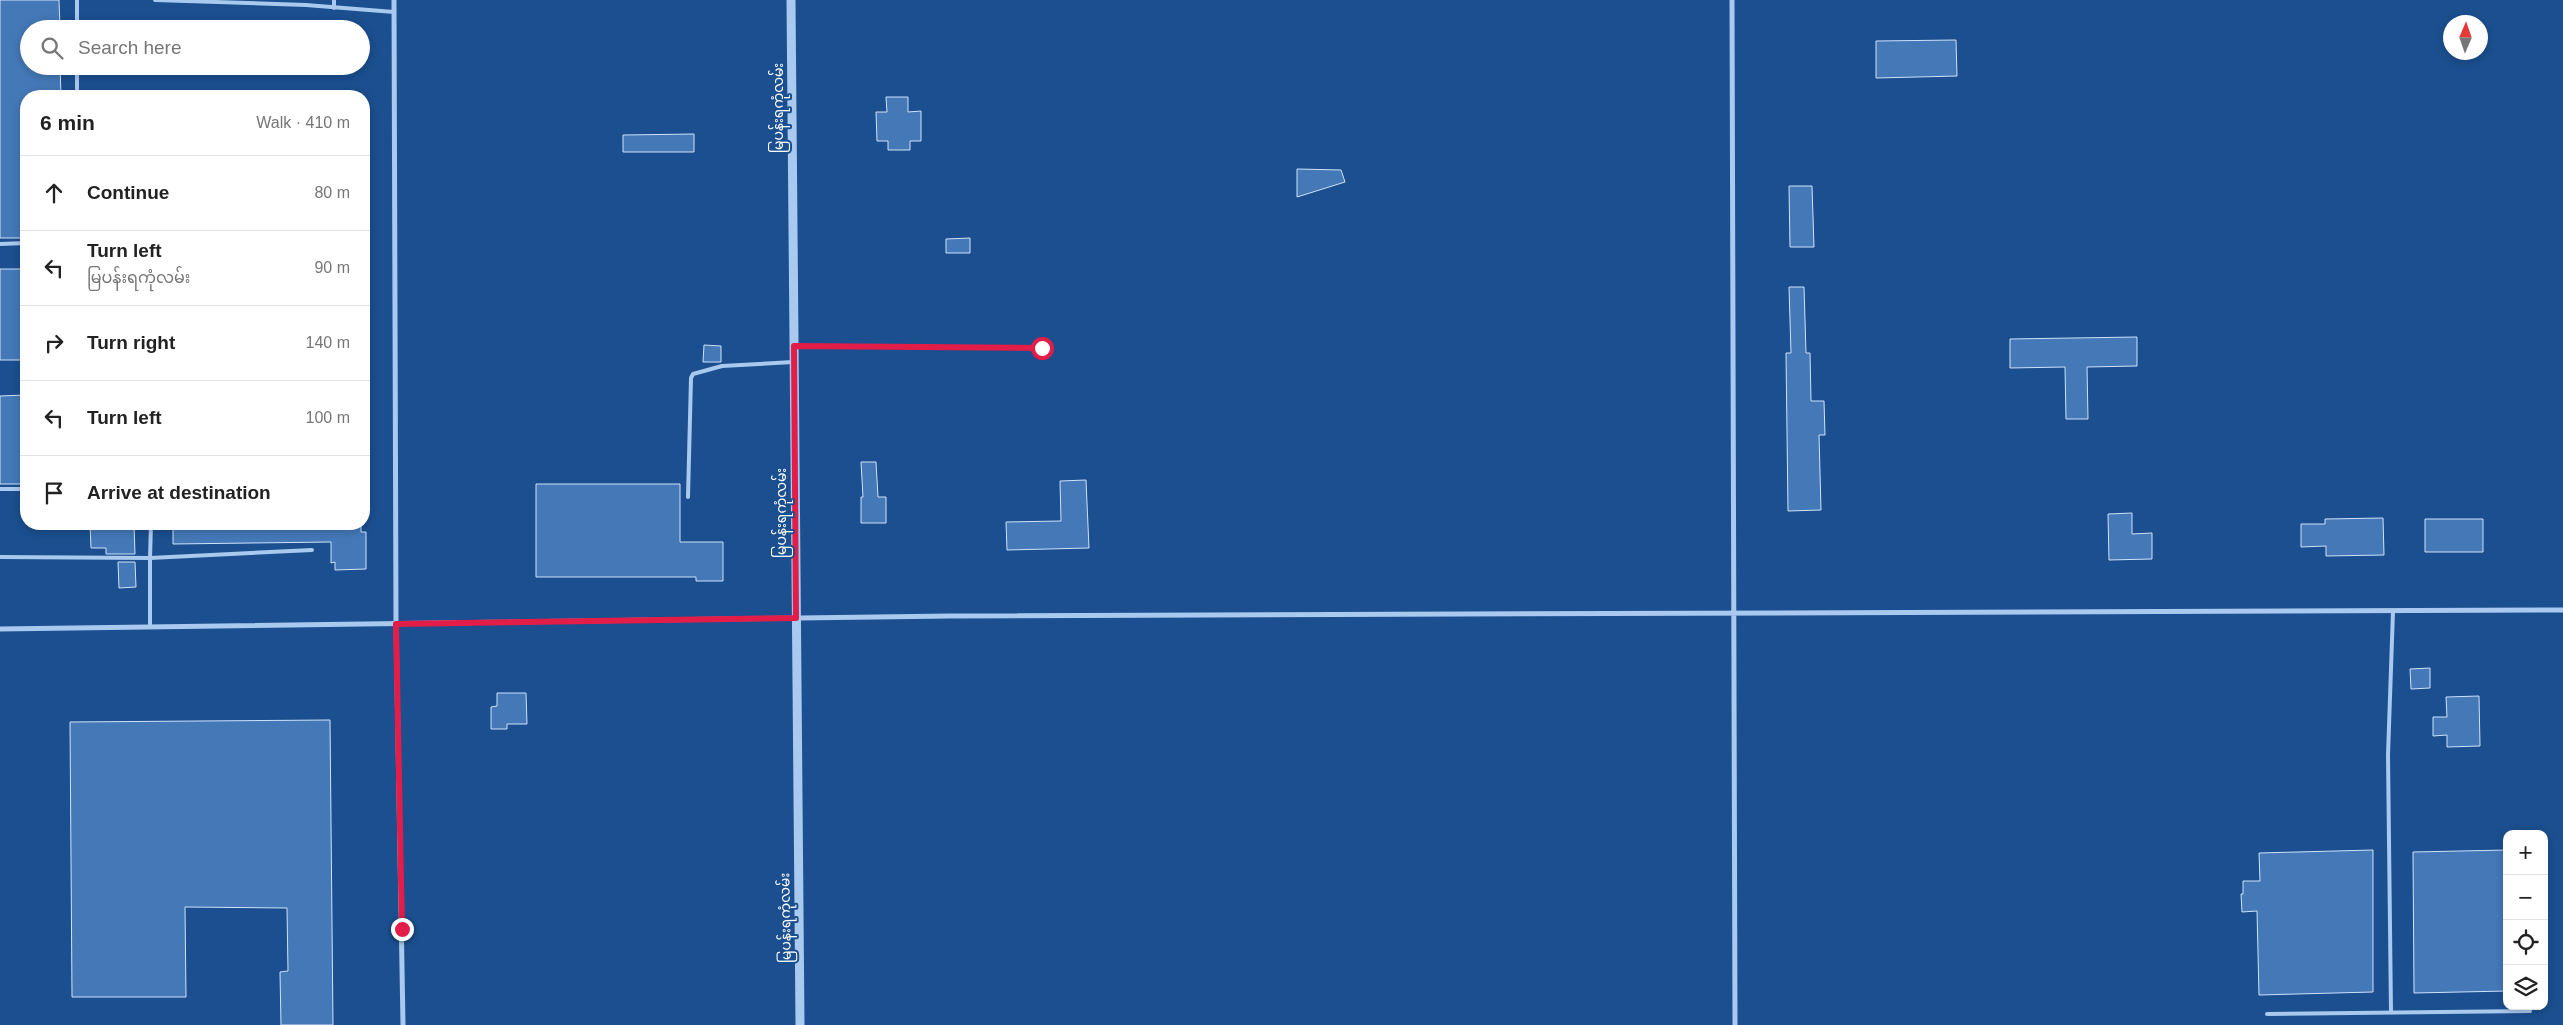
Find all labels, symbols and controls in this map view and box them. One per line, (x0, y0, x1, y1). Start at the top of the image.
north arrow (2443, 15, 2488, 60)
search box (20, 20, 370, 75)
icon: search (38, 34, 66, 62)
text: Search here (78, 37, 182, 58)
street label: မြပန်းရကုံလမ်း (768, 63, 790, 153)
text: 6 min (40, 111, 95, 134)
text: Walk · 410 m (256, 114, 350, 131)
icon: ahead (40, 179, 68, 207)
text: Continue (87, 182, 169, 203)
text: 80 m (314, 184, 350, 201)
text: Turn left (87, 240, 162, 261)
icon: left (40, 254, 68, 282)
text: 90 m (314, 259, 350, 276)
text: မြပန်းရကုံလမ်း (87, 269, 190, 286)
icon: right (40, 329, 68, 357)
text: Turn right (87, 332, 175, 353)
text: 140 m (306, 334, 350, 351)
route start (1031, 337, 1054, 360)
icon: left (40, 404, 68, 432)
text: Turn left (87, 407, 162, 428)
text: 100 m (306, 409, 350, 426)
street label: မြပန်းရကုံလမ်း (771, 468, 793, 558)
icon: arrive (40, 479, 68, 507)
text: Arrive at destination (87, 482, 271, 503)
map controls (2503, 830, 2548, 1010)
button: + (2503, 830, 2548, 875)
street label: မြပန်းရကုံလမ်း (774, 873, 798, 963)
button: − (2503, 875, 2548, 920)
route end (391, 918, 414, 941)
button: locate (2503, 920, 2548, 965)
button: layers (2503, 965, 2548, 1010)

